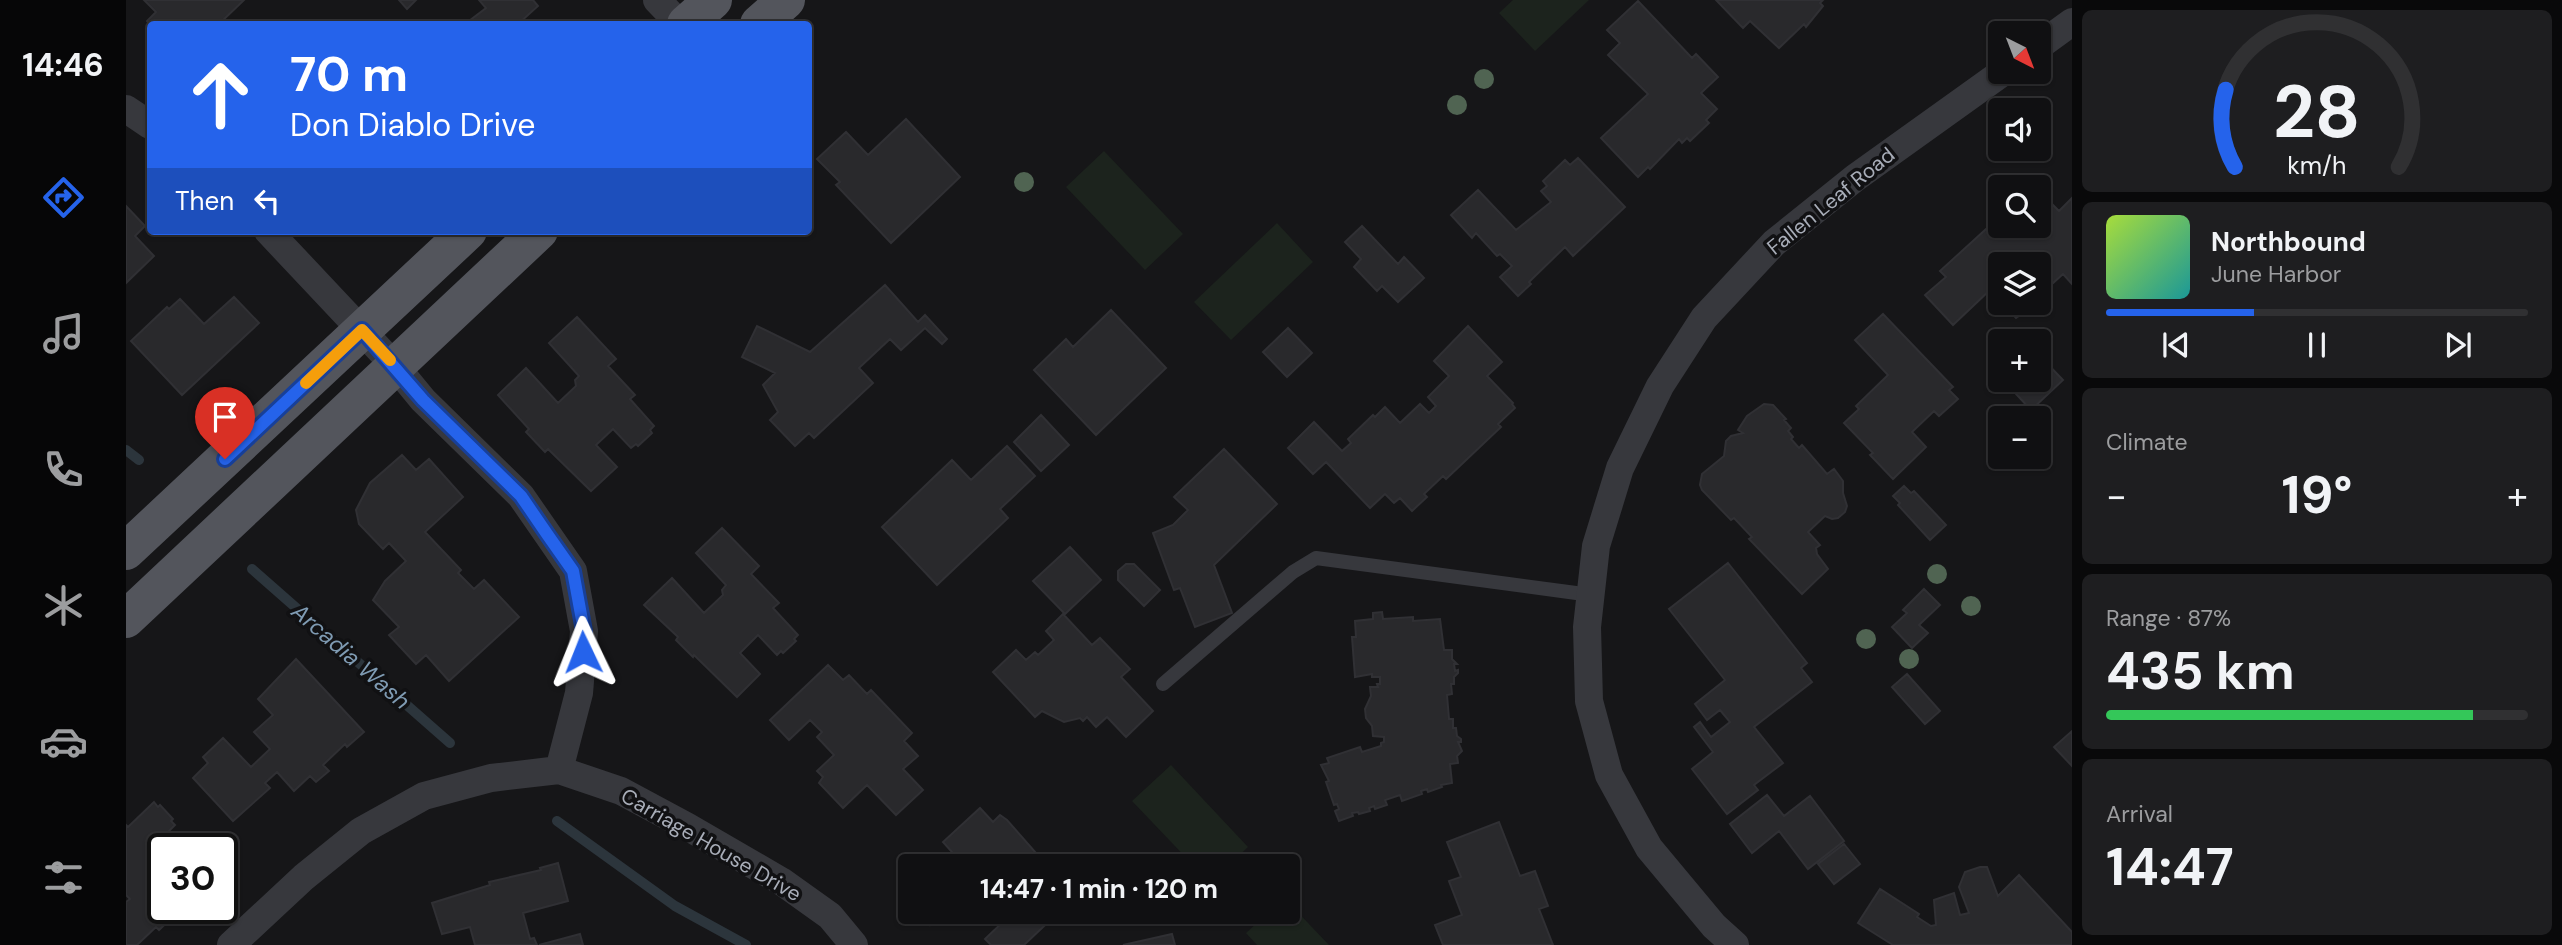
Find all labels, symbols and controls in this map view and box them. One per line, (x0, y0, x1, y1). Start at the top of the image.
north arrow (1988, 21, 2051, 84)
map controls (1988, 21, 2051, 469)
text: 70 m (290, 42, 408, 106)
text: 14:46 (22, 44, 104, 86)
icon: ahead (175, 49, 266, 140)
text: 28 (2273, 65, 2361, 160)
button: sound (1988, 98, 2051, 161)
text: Don Diablo Drive (290, 104, 535, 146)
street label: Fallen Leaf Road (1761, 141, 1901, 261)
text: km/h (2287, 149, 2347, 182)
icon: directions (39, 173, 88, 222)
button: search (1988, 175, 2051, 238)
icon: left (248, 182, 286, 220)
text: Then (175, 184, 234, 218)
text: Northbound (2211, 225, 2366, 259)
button: layers (1988, 252, 2051, 315)
text: June Harbor (2211, 259, 2341, 289)
icon: music (39, 309, 88, 358)
icon: previous (2157, 326, 2195, 364)
icon: pause (2298, 326, 2336, 364)
icon: next (2439, 326, 2477, 364)
button: + (1988, 329, 2051, 392)
pin (195, 387, 255, 459)
icon: arrive (206, 398, 244, 436)
button: − (1988, 406, 2051, 469)
text: Climate (2106, 427, 2188, 457)
icon: phone (39, 445, 88, 494)
text: 19° (2282, 461, 2352, 529)
text: − (2106, 471, 2127, 521)
text: + (2507, 471, 2528, 521)
icon: climate (39, 581, 88, 630)
water label: Arcadia Wash (285, 596, 416, 716)
text: Range · 87% (2106, 603, 2231, 633)
position arrow (546, 615, 620, 689)
text: 435 km (2106, 637, 2295, 705)
icon: car (39, 717, 88, 766)
street label: Carriage House Drive (616, 782, 806, 908)
text: Arrival (2106, 799, 2173, 829)
speed limit sign: 30 (147, 833, 238, 924)
text: 14:47 (2106, 833, 2234, 901)
icon: filters (39, 853, 88, 902)
text: 14:47 · 1 min · 120 m (980, 872, 1218, 906)

